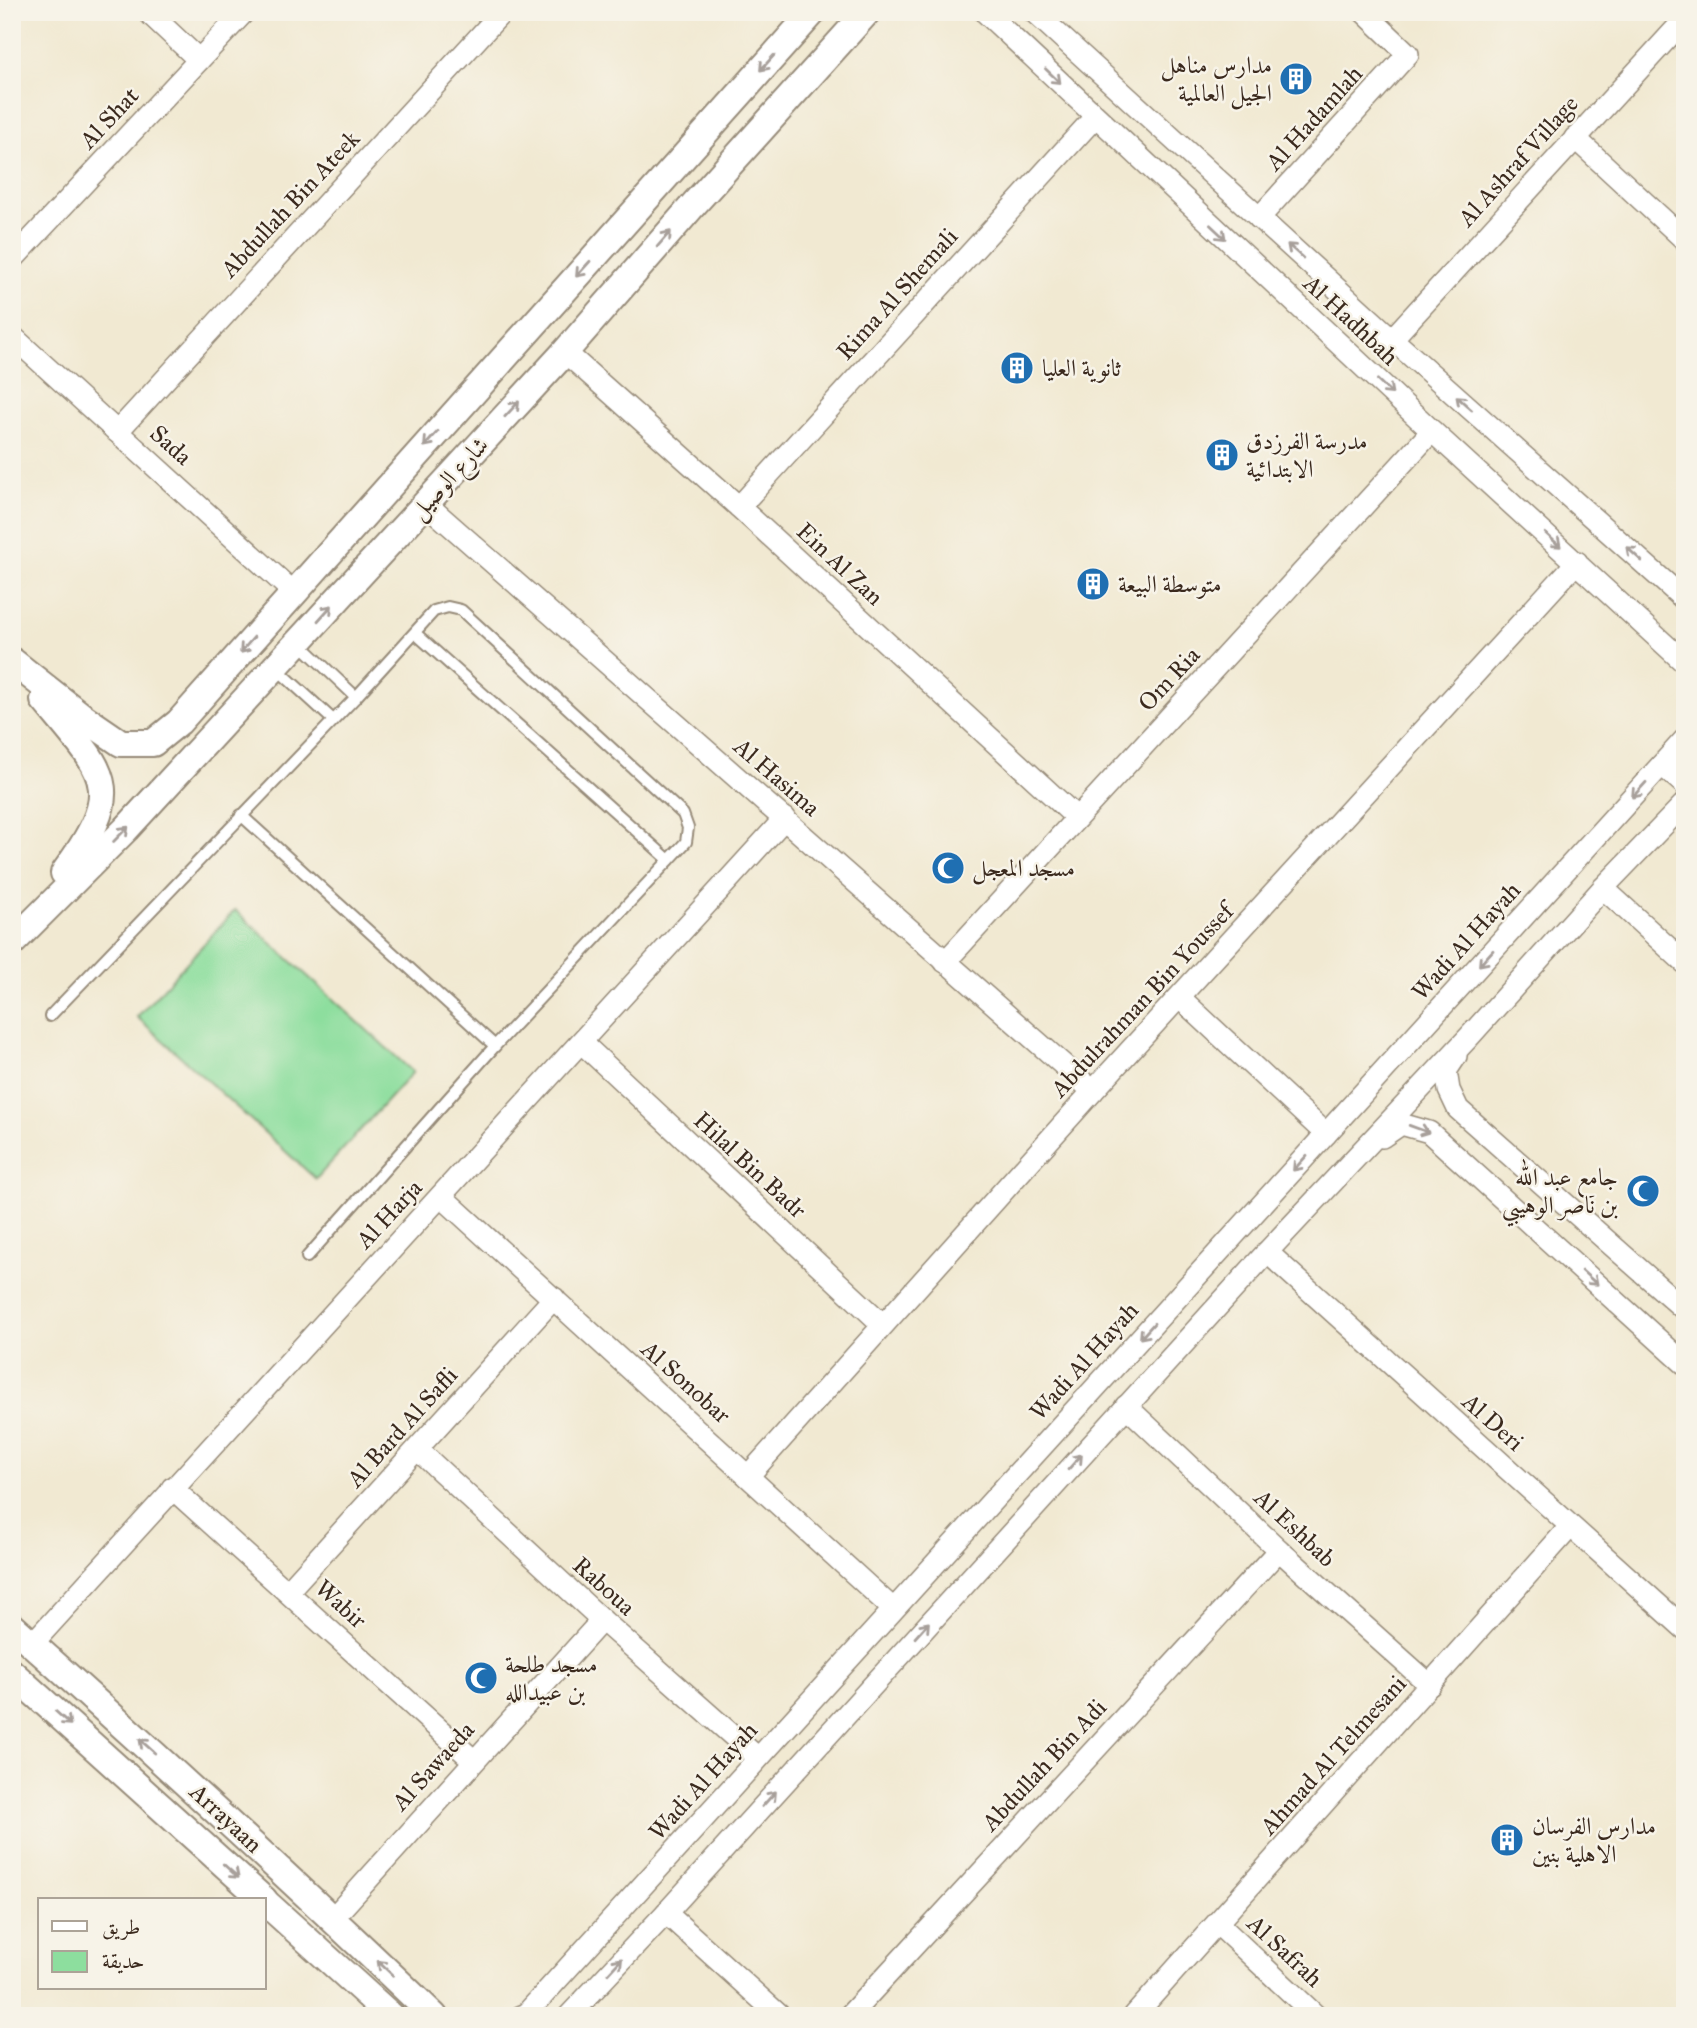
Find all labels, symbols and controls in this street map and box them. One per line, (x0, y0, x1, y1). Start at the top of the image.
place label: مدارس مناهل الجيل العالمية (1161, 50, 1272, 110)
one-way arrow (759, 54, 776, 71)
street label: Al Hadamlah (1258, 59, 1369, 177)
building icon: مدارس مناهل الجيل العالمية (1277, 60, 1315, 98)
one-way arrow (1044, 67, 1061, 84)
street label: Al Shat (72, 80, 145, 156)
street label: Al Ashraf Village (1451, 89, 1585, 233)
street label: Abdullah Bin Ateek (213, 124, 366, 285)
street label: Rima Al Shemali (830, 222, 964, 366)
one-way arrow (1209, 224, 1227, 240)
one-way arrow (656, 231, 672, 249)
one-way arrow (1287, 242, 1304, 259)
one-way arrow (575, 260, 591, 278)
street label: Al Hadhbah (1296, 268, 1405, 372)
building icon: ثانوية العليا (998, 349, 1036, 387)
place label: ثانوية العليا (1042, 353, 1121, 383)
one-way arrow (1376, 379, 1394, 395)
one-way arrow (1455, 395, 1473, 411)
one-way arrow (504, 401, 521, 418)
street label: Sada (144, 418, 199, 472)
place label: مدرسة الفرزدق الابتدائية (1246, 426, 1368, 484)
one-way arrow (423, 429, 439, 447)
street label: شارع الوصيل (403, 430, 499, 529)
building icon: مدرسة الفرزدق الابتدائية (1203, 436, 1241, 474)
street label: Ein Al Zan (790, 516, 890, 612)
one-way arrow (1544, 532, 1561, 549)
one-way arrow (1625, 546, 1643, 562)
building icon: متوسطة البيعة (1074, 565, 1112, 603)
place label: متوسطة البيعة (1118, 569, 1222, 599)
one-way arrow (317, 604, 333, 622)
one-way arrow (239, 636, 255, 654)
street label: Om Ria (1132, 640, 1207, 717)
street label: Al Hasima (727, 731, 827, 823)
one-way arrow (1631, 781, 1647, 799)
one-way arrow (112, 826, 129, 843)
mosque icon: مسجد المعجل (929, 849, 967, 887)
place label: مسجد المعجل (972, 853, 1075, 885)
street label: Wadi Al Hayah (1405, 876, 1527, 1006)
street label: Abdulrahman Bin Youssef (1043, 894, 1243, 1104)
one-way arrow (1478, 949, 1494, 967)
street label: Hilal Bin Badr (687, 1105, 813, 1225)
one-way arrow (1408, 1124, 1430, 1136)
one-way arrow (1292, 1154, 1308, 1172)
place label: جامع عبد الله بن ناصر الوهيبي (1502, 1158, 1619, 1227)
mosque icon: جامع عبد الله بن ناصر الوهيبي (1624, 1172, 1662, 1210)
street label: Al Harja (349, 1173, 429, 1256)
one-way arrow (1581, 1270, 1599, 1286)
street label: Wadi Al Hayah (1023, 1296, 1145, 1426)
one-way arrow (1139, 1322, 1155, 1340)
street label: Al Sonobar (634, 1333, 737, 1430)
street label: Al Bard Al Safli (339, 1360, 464, 1494)
street label: Al Deri (1455, 1386, 1530, 1458)
one-way arrow (1067, 1454, 1084, 1471)
street label: Al Eshbab (1247, 1482, 1342, 1573)
street label: Raboua (567, 1550, 642, 1622)
street label: Wabir (309, 1573, 373, 1635)
one-way arrow (914, 1622, 931, 1639)
place label: مسجد طلحة بن عبيدالله (505, 1649, 598, 1707)
mosque icon: مسجد طلحة بن عبيدالله (462, 1659, 500, 1697)
street label: Ahmad Al Telmesani (1253, 1669, 1413, 1842)
street label: Abdullah Bin Adi (975, 1693, 1113, 1838)
one-way arrow (54, 1710, 71, 1727)
street label: Al Sawaeda (385, 1715, 481, 1818)
street label: Wadi Al Hayah (642, 1716, 764, 1846)
one-way arrow (138, 1738, 156, 1754)
street label: Arrayaan (183, 1776, 269, 1859)
one-way arrow (761, 1790, 777, 1808)
place label: مدارس الفرسان الاهلية بنين (1532, 1811, 1656, 1869)
building icon: مدارس الفرسان الاهلية بنين (1488, 1821, 1526, 1859)
one-way arrow (222, 1863, 240, 1879)
legend (38, 1898, 266, 1990)
street label: Al Safrah (1240, 1908, 1329, 1993)
text: طريق (102, 1914, 140, 1940)
text: حديقة (102, 1948, 145, 1974)
one-way arrow (607, 1958, 624, 1975)
one-way arrow (377, 1960, 394, 1977)

